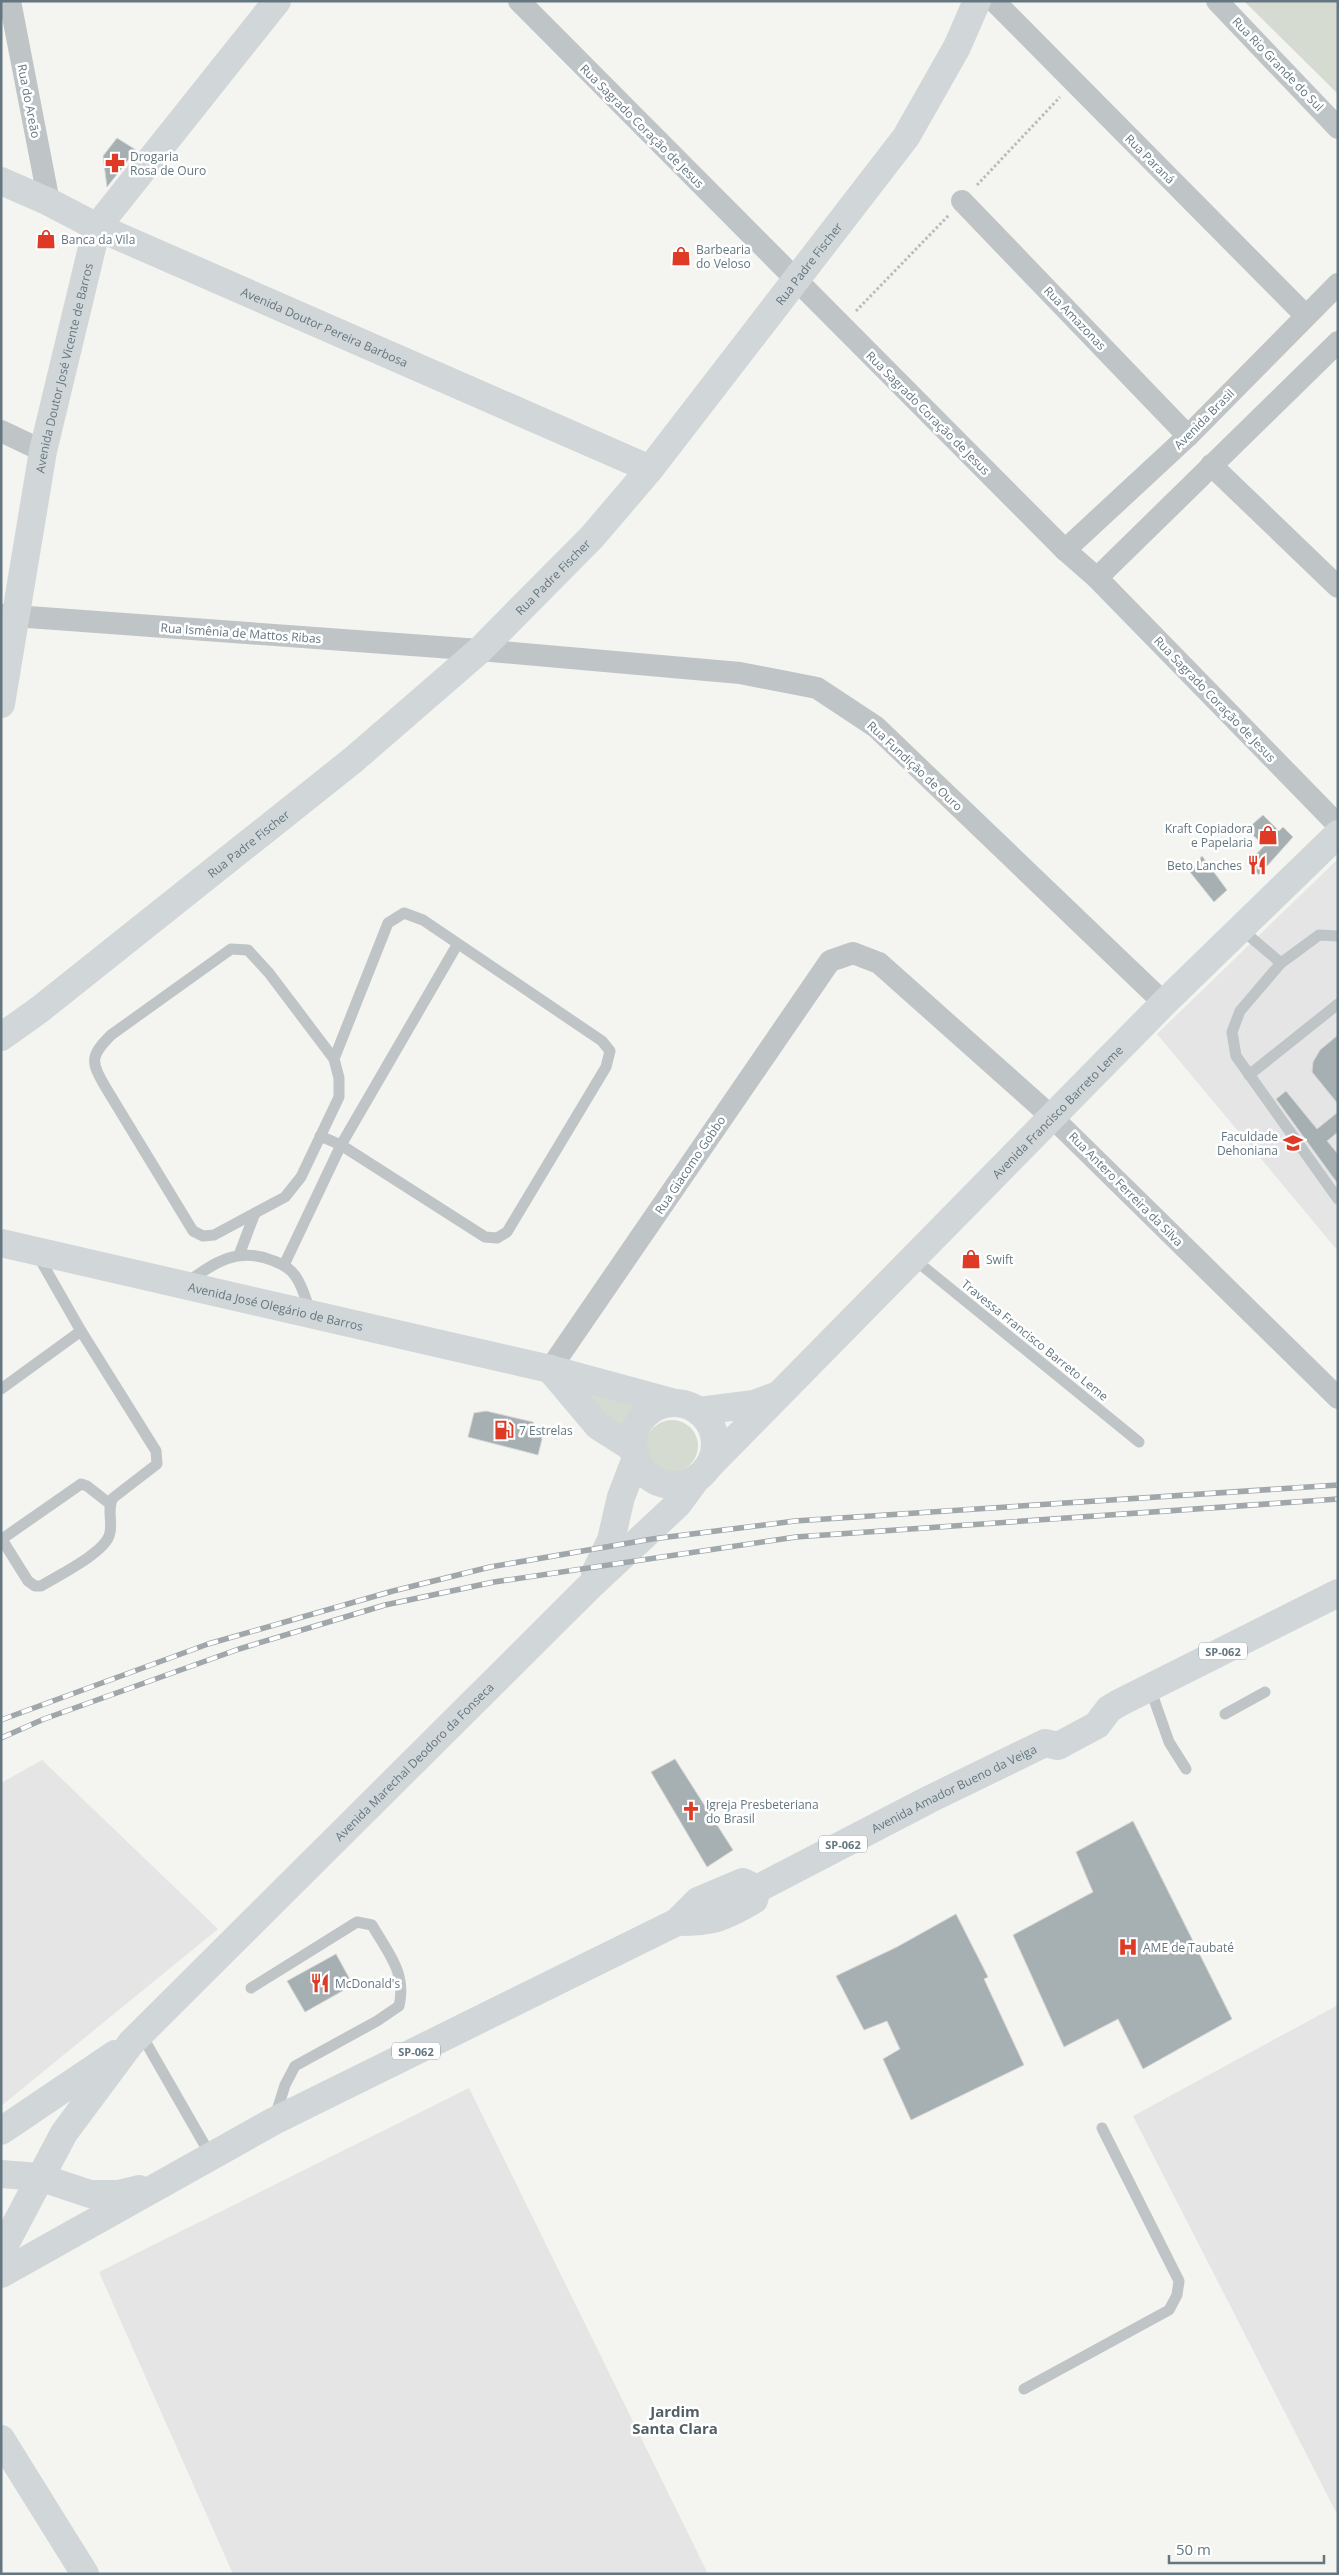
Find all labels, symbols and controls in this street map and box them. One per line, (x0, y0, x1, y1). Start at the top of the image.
street label: Rua Rio Grande do Sul (1229, 13, 1327, 115)
street label: Rua Sagrado Coração de Jesus (576, 60, 708, 192)
street label: Rua do Areão (13, 62, 45, 140)
street label: Rua Paraná (1121, 130, 1179, 188)
place label: Drogaria Rosa de Ouro (130, 148, 206, 179)
pharmacy icon: Drogaria Rosa de Ouro (104, 152, 126, 174)
street label: Rua Padre Fischer (771, 218, 846, 308)
shop icon: Banca da Vila (35, 228, 57, 250)
place label: Banca da Vila (61, 231, 135, 248)
place label: Barbearia do Veloso (696, 241, 751, 272)
shop icon: Barbearia do Veloso (670, 245, 692, 267)
street label: Avenida Doutor José Vicente de Barros (31, 261, 97, 474)
street label: Rua Amazonas (1040, 282, 1110, 354)
street label: Avenida Doutor Pereira Barbosa (239, 283, 411, 371)
street label: Rua Sagrado Coração de Jesus (862, 347, 994, 479)
street label: Avenida Brasil (1170, 385, 1238, 453)
street label: Rua Padre Fischer (511, 535, 594, 618)
street label: Rua Ismênia de Mattos Ribas (160, 619, 322, 647)
street label: Rua Sagrado Coração de Jesus (1150, 632, 1280, 766)
street label: Rua Fundição de Ouro (864, 717, 966, 815)
street label: Rua Padre Fischer (204, 806, 293, 881)
place label: Kraft Copiadora e Papelaria (1165, 820, 1253, 851)
shop icon: Kraft Copiadora e Papelaria (1257, 824, 1279, 846)
restaurant icon: Beto Lanches (1246, 854, 1268, 876)
place label: Beto Lanches (1167, 857, 1242, 874)
street label: Avenida Francisco Barreto Leme (988, 1041, 1127, 1182)
street label: Rua Giacomo Gobbo (651, 1112, 729, 1218)
street label: Rua Antero Ferreira da Silva (1065, 1128, 1187, 1250)
place label: Faculdade Dehoniana (1217, 1128, 1278, 1159)
school or university icon: Faculdade Dehoniana (1282, 1132, 1304, 1154)
shop icon: Swift (960, 1248, 982, 1270)
place label: Swift (986, 1251, 1013, 1268)
street label: Travessa Francisco Barreto Leme (958, 1275, 1112, 1405)
street label: Avenida José Olegário de Barros (187, 1278, 365, 1334)
fuel station icon: 7 Estrelas (493, 1419, 515, 1441)
place label: 7 Estrelas (519, 1422, 573, 1439)
road number: SP-062 (1199, 1642, 1247, 1660)
street label: Avenida Marechal Deodoro da Fonseca (331, 1678, 497, 1844)
street label: Avenida Amador Bueno da Veiga (868, 1740, 1039, 1837)
place label: Igreja Presbeteriana do Brasil (706, 1796, 819, 1827)
church icon: Igreja Presbeteriana do Brasil (680, 1800, 702, 1822)
road number: SP-062 (819, 1836, 867, 1852)
hospital icon: AME de Taubaté (1117, 1936, 1139, 1958)
place label: AME de Taubaté (1143, 1939, 1234, 1956)
restaurant icon: McDonald's (309, 1972, 331, 1994)
place label: McDonald's (335, 1975, 400, 1992)
road number: SP-062 (392, 2042, 440, 2060)
district label: Jardim Santa Clara (632, 2401, 718, 2438)
scale bar (1169, 2532, 1324, 2564)
text: 50 m (1176, 2539, 1211, 2559)

